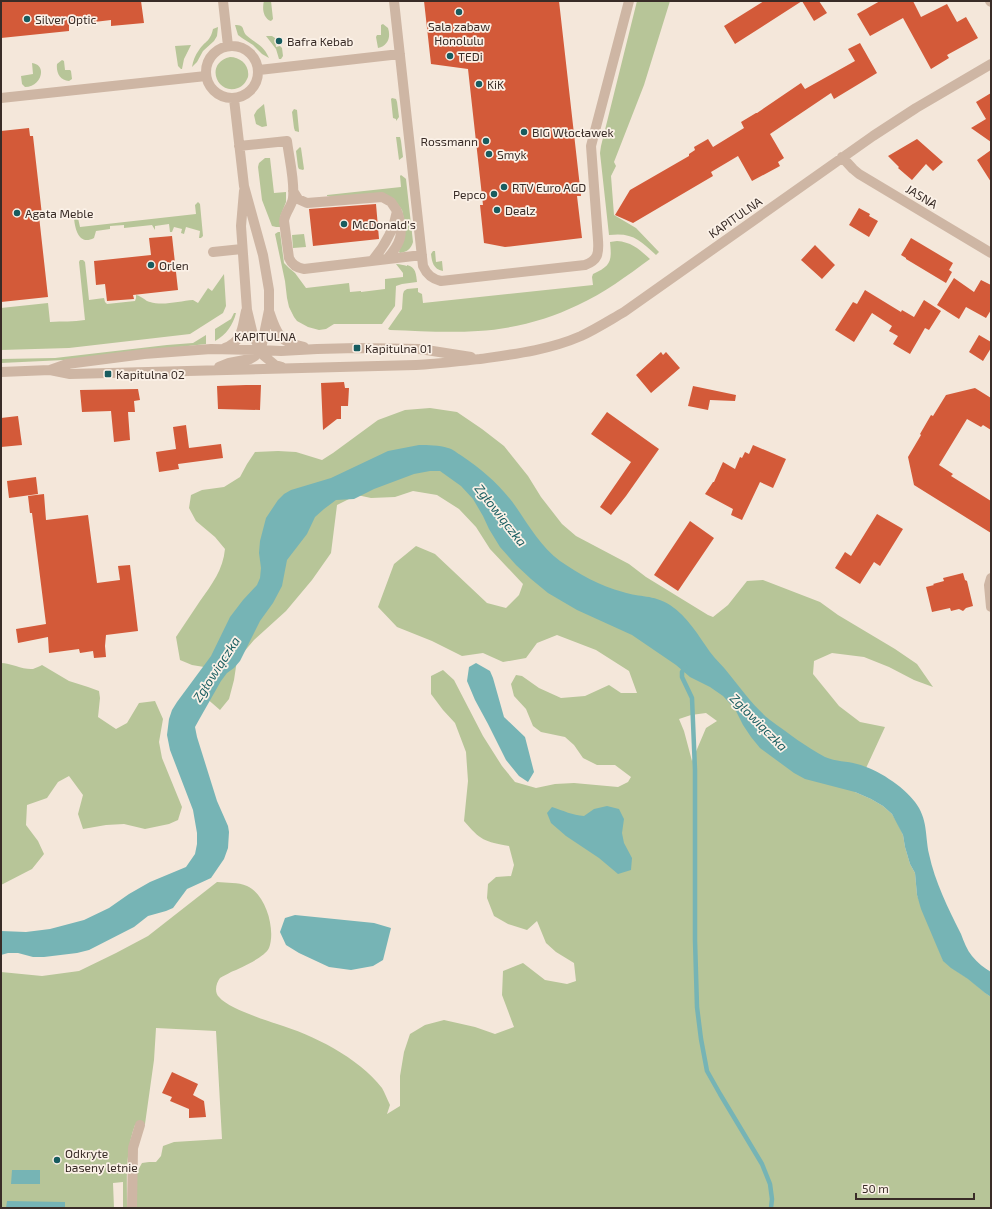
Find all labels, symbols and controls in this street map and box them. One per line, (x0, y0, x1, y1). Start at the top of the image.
marker: Sala zabaw Honolulu (454, 7, 464, 17)
place label: Silver Optic (35, 12, 96, 26)
marker: Silver Optic (22, 14, 32, 24)
place label: Sala zabaw Honolulu (428, 19, 490, 47)
place label: Bafra Kebab (287, 34, 353, 48)
marker: Bafra Kebab (274, 36, 284, 46)
place label: TEDi (458, 49, 483, 63)
marker: TEDi (445, 51, 455, 61)
place label: KiK (487, 77, 504, 91)
marker: KiK (474, 79, 484, 89)
place label: BIG Włocławek (532, 125, 614, 139)
marker: BIG Włocławek (519, 127, 529, 137)
place label: Rossmann (421, 134, 478, 148)
marker: Rossmann (481, 136, 491, 146)
place label: Smyk (497, 147, 527, 161)
marker: Smyk (484, 149, 494, 159)
place label: RTV Euro AGD (512, 180, 586, 194)
street label: JASNA (904, 181, 941, 211)
marker: RTV Euro AGD (499, 182, 509, 192)
place label: Pepco (453, 187, 486, 201)
marker: Pepco (489, 189, 499, 199)
street label: KAPITULNA (706, 193, 765, 240)
place label: Dealz (505, 203, 536, 217)
marker: Dealz (492, 205, 502, 215)
place label: Agata Meble (25, 206, 93, 220)
marker: Agata Meble (12, 208, 22, 218)
place label: McDonald's (352, 217, 416, 231)
marker: McDonald's (339, 219, 349, 229)
place label: Orlen (159, 258, 189, 272)
marker: Orlen (146, 260, 156, 270)
street label: KAPITULNA (234, 329, 296, 343)
place label: Kapitulna 01 (365, 341, 432, 355)
marker: Kapitulna 01 (352, 343, 362, 353)
place label: Kapitulna 02 (116, 367, 185, 381)
marker: Kapitulna 02 (103, 369, 113, 379)
water label: Zgłowiączka (472, 481, 530, 549)
water label: Zgłowiączka (189, 633, 243, 705)
water label: Zgłowiączka (727, 690, 791, 754)
place label: Odkryte baseny letnie (65, 1146, 138, 1174)
marker: Odkryte baseny letnie (52, 1155, 62, 1165)
scale bar (856, 1175, 974, 1201)
text: 50 m (862, 1181, 889, 1195)

